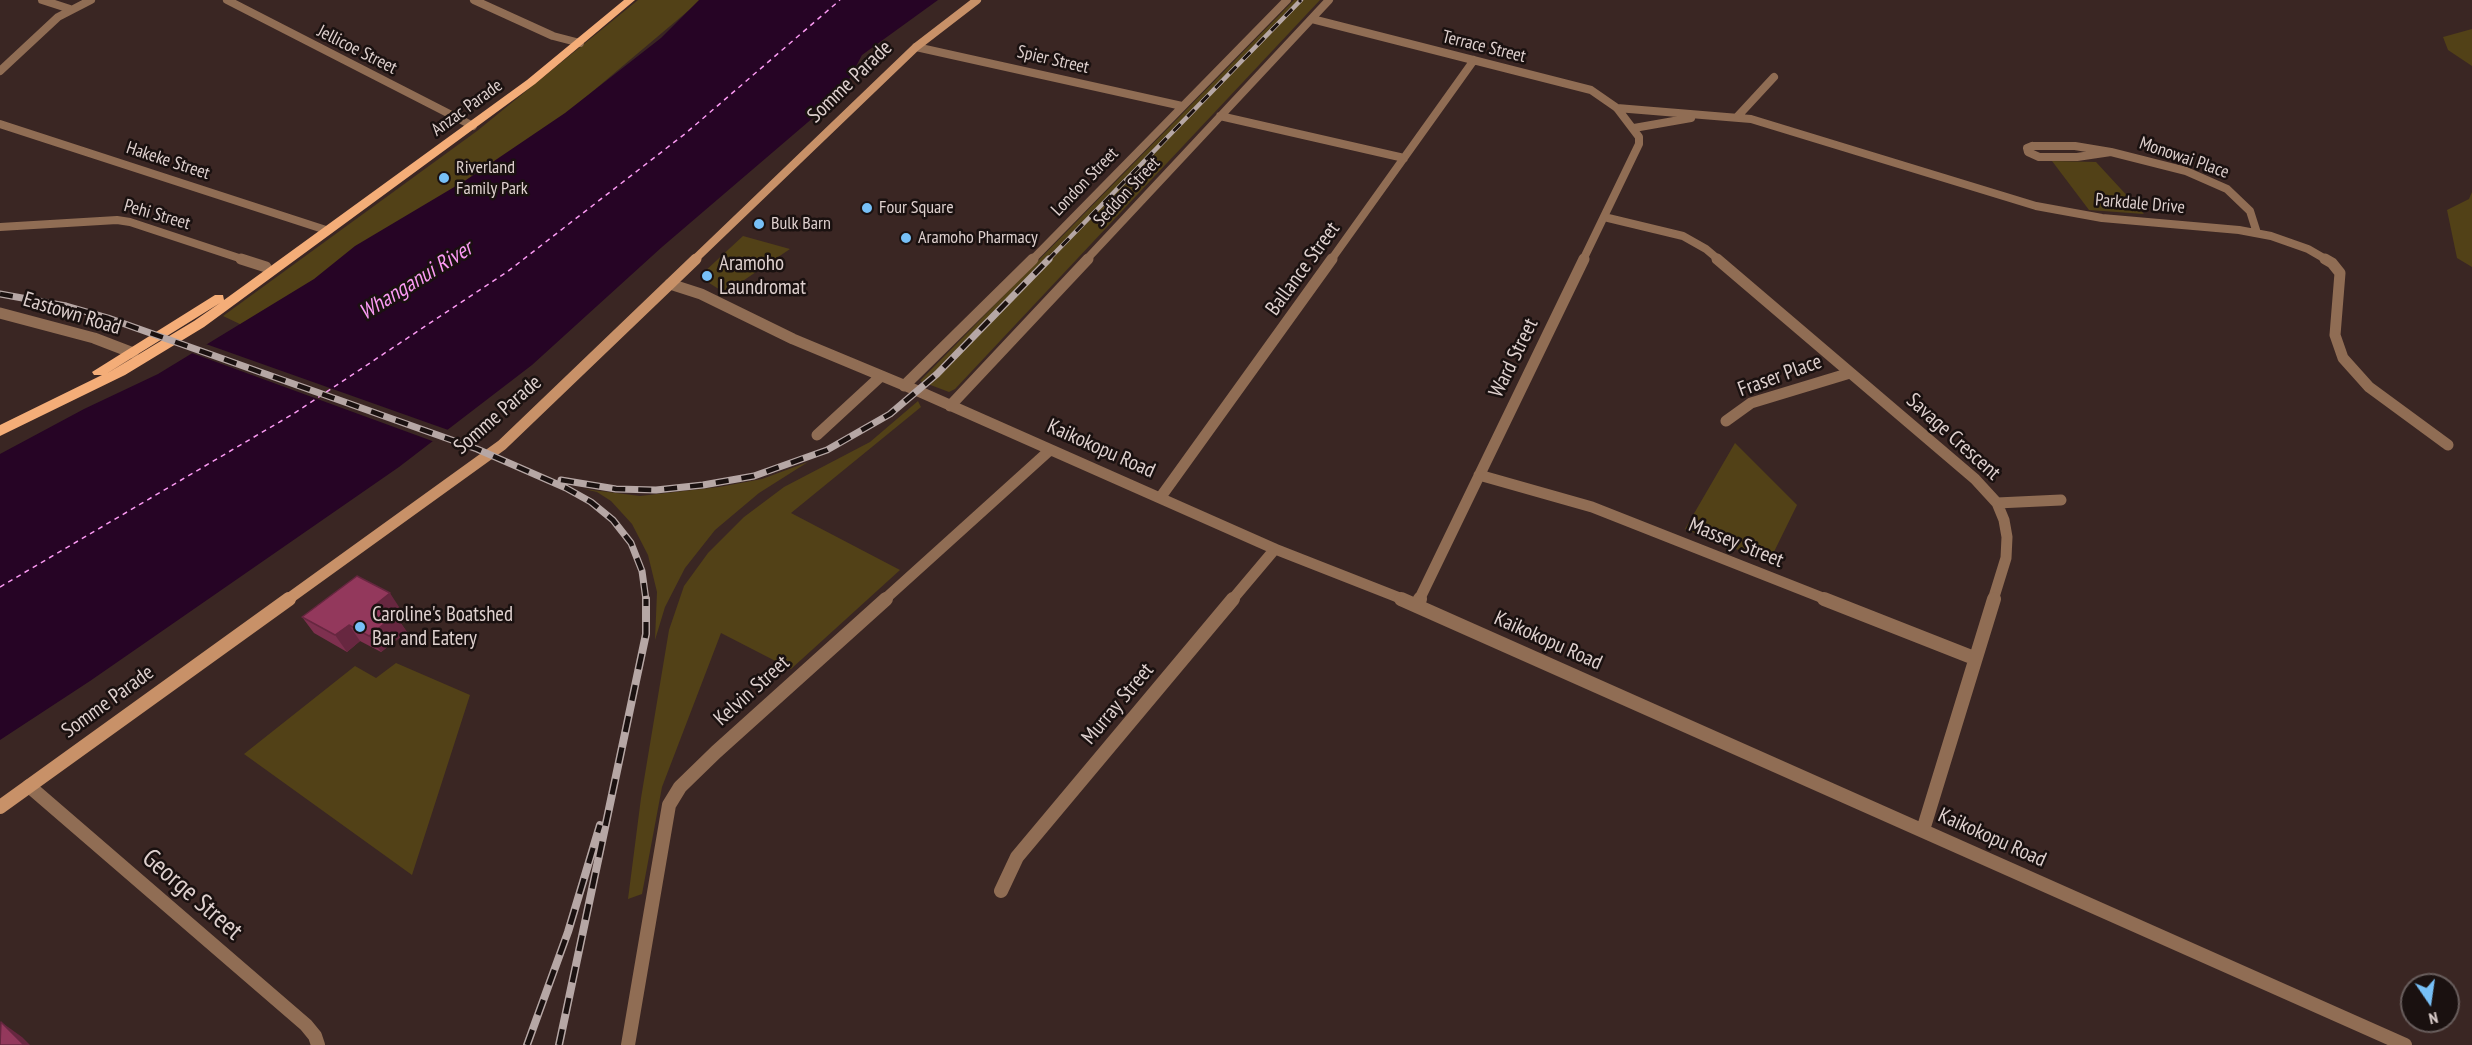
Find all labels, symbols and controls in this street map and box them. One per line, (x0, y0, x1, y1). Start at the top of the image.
street label: Jellicoe Street (314, 21, 400, 79)
street label: Terrace Street (1440, 26, 1528, 68)
street label: Somme Parade (802, 36, 898, 128)
street label: Spier Street (1015, 41, 1091, 79)
street label: Anzac Parade (427, 75, 507, 141)
street label: Monowai Place (2136, 133, 2232, 183)
street label: Hakeke Street (124, 137, 212, 185)
street label: London Street (1047, 143, 1123, 221)
street label: Seddon Street (1089, 153, 1165, 231)
place label: Riverland Family Park (456, 157, 528, 200)
marker: Riverland Family Park (437, 171, 451, 185)
street label: Parkdale Drive (2094, 189, 2186, 219)
street label: Pehi Street (121, 195, 193, 235)
place label: Four Square (879, 197, 954, 219)
marker: Four Square (860, 201, 874, 215)
place label: Bulk Barn (771, 213, 831, 235)
marker: Bulk Barn (752, 217, 766, 231)
street label: Ballance Street (1261, 217, 1345, 321)
place label: Aramoho Pharmacy (918, 227, 1038, 249)
marker: Aramoho Pharmacy (899, 231, 913, 245)
water label: Whanganui River (354, 236, 478, 326)
place label: Aramoho Laundromat (719, 251, 806, 301)
marker: Aramoho Laundromat (700, 269, 714, 283)
street label: Eastown Road (20, 287, 124, 341)
street label: Ward Street (1484, 314, 1544, 402)
street label: Fraser Place (1735, 349, 1825, 403)
street label: Somme Parade (449, 370, 547, 460)
street label: Savage Crescent (1901, 388, 2005, 486)
street label: Kaikokopu Road (1043, 414, 1159, 484)
street label: Massey Street (1685, 513, 1787, 573)
place label: Caroline's Boatshed Bar and Eatery (372, 602, 513, 652)
street label: Kaikokopu Road (1490, 606, 1606, 676)
marker: Caroline's Boatshed Bar and Eatery (353, 620, 367, 634)
street label: Kelvin Street (709, 651, 795, 731)
street label: Murray Street (1077, 658, 1159, 750)
street label: Somme Parade (57, 660, 159, 744)
street label: Kaikokopu Road (1934, 803, 2050, 873)
street label: George Street (135, 843, 249, 947)
north arrow (2400, 973, 2460, 1033)
text: N (2427, 1008, 2440, 1029)

